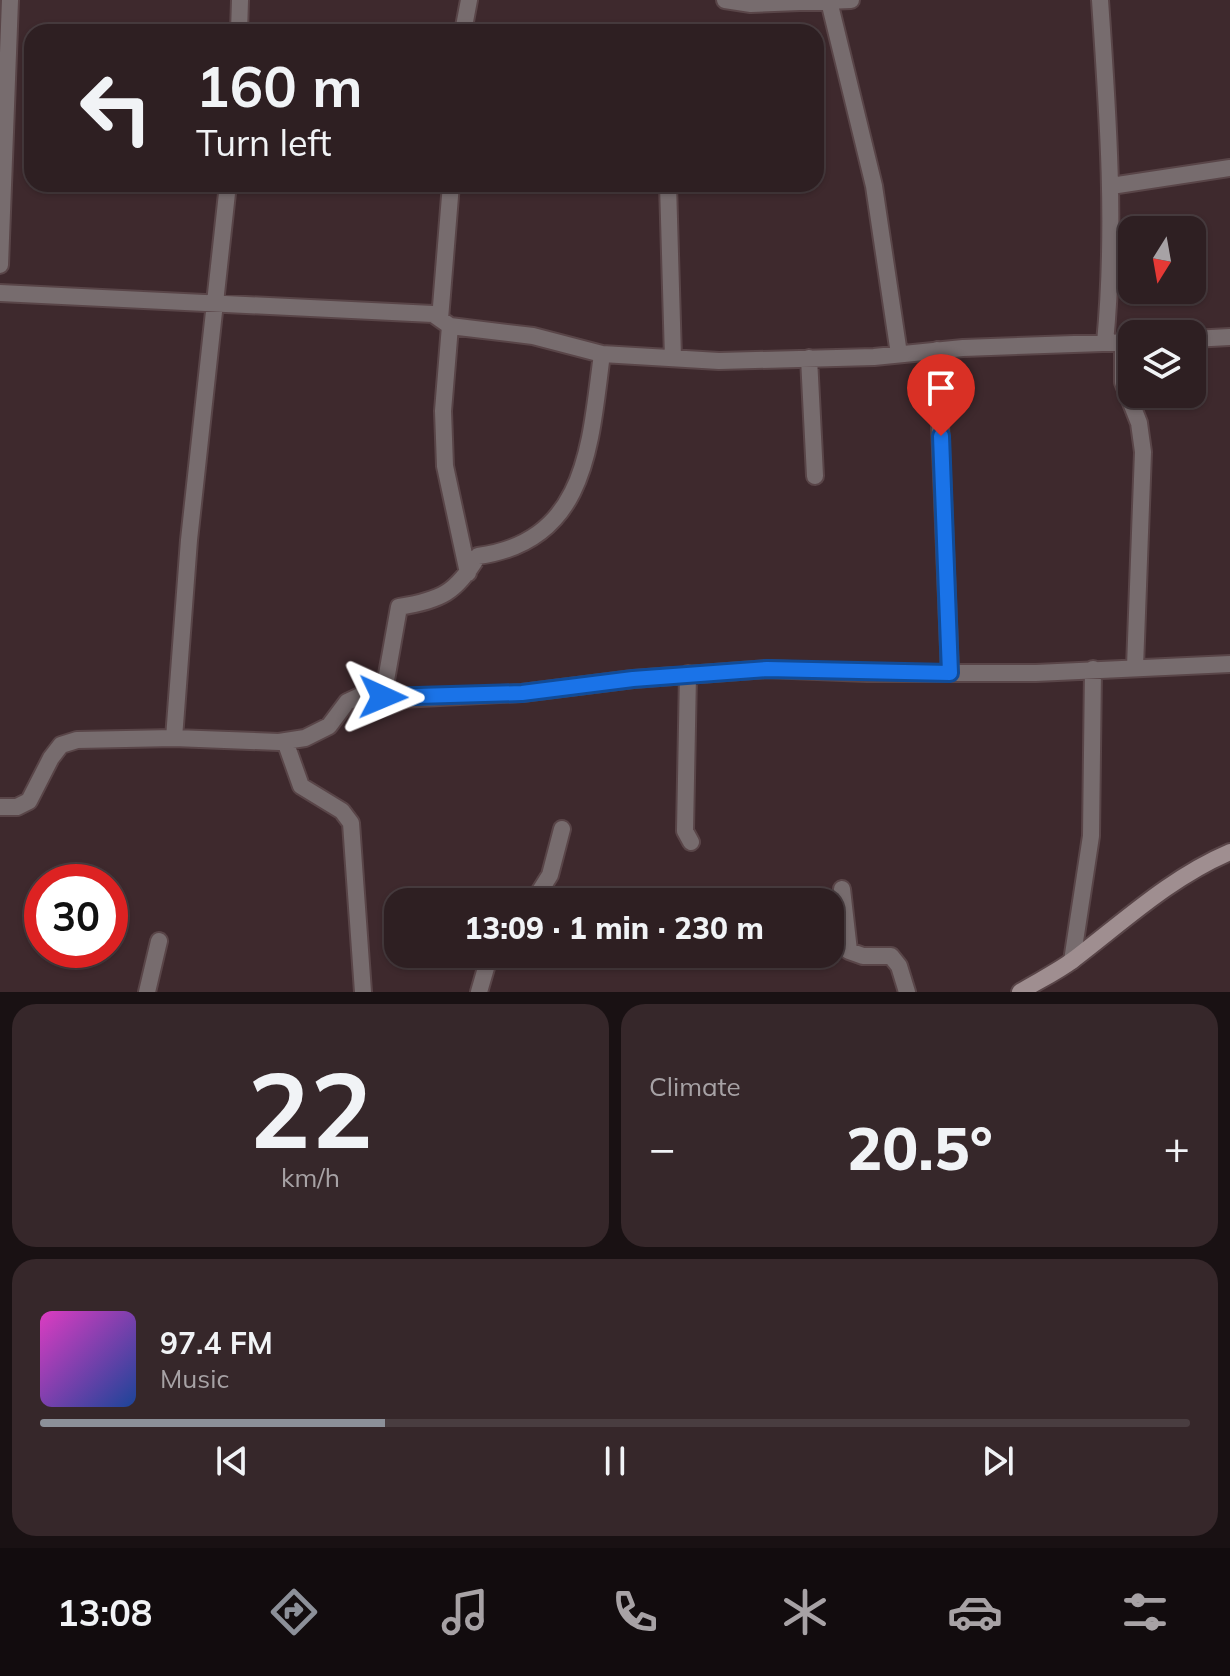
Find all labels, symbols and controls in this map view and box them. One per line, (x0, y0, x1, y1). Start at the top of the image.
text: 160 m (196, 51, 363, 121)
icon: left (64, 56, 168, 160)
text: Turn left (196, 120, 332, 165)
north arrow (1118, 216, 1206, 304)
map controls (1118, 216, 1206, 408)
button: layers (1118, 320, 1206, 408)
pin (907, 354, 975, 436)
icon: arrive (919, 366, 963, 410)
position arrow (341, 655, 425, 739)
speed limit sign: 30 (24, 864, 128, 968)
text: 13:09 · 1 min · 230 m (464, 909, 764, 947)
text: 22 (248, 1043, 373, 1174)
text: Climate (649, 1070, 741, 1103)
text: 20.5° (846, 1110, 993, 1185)
text: − (649, 1120, 675, 1175)
text: + (1164, 1120, 1190, 1175)
text: km/h (281, 1161, 340, 1194)
text: 97.4 FM (160, 1324, 273, 1362)
text: Music (160, 1362, 229, 1395)
icon: previous (210, 1439, 254, 1483)
icon: pause (593, 1439, 637, 1483)
icon: next (976, 1439, 1020, 1483)
icon: directions (266, 1584, 322, 1640)
icon: music (437, 1584, 493, 1640)
icon: phone (607, 1584, 663, 1640)
icon: climate (777, 1584, 833, 1640)
icon: car (947, 1584, 1003, 1640)
icon: filters (1117, 1584, 1173, 1640)
text: 13:08 (57, 1590, 152, 1635)

